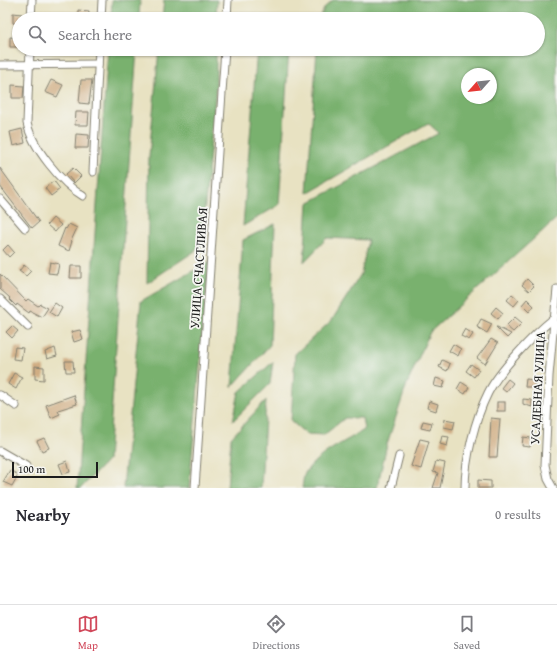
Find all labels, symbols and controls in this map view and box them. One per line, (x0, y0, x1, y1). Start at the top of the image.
search box (12, 12, 545, 56)
icon: search (26, 23, 48, 45)
text: Search here (58, 24, 132, 45)
north arrow (461, 68, 497, 104)
street label: УЛИЦА СЧАСТЛИВАЯ (185, 207, 212, 329)
street label: УСАДЕБНАЯ УЛИЦА (525, 331, 550, 445)
scale bar (12, 460, 98, 479)
text: 100 m (18, 461, 45, 477)
text: Nearby (16, 502, 70, 527)
text: 0 results (495, 505, 541, 524)
tab: Map (77, 613, 99, 653)
tab: Directions (253, 613, 300, 653)
tab: Saved (453, 613, 480, 653)

